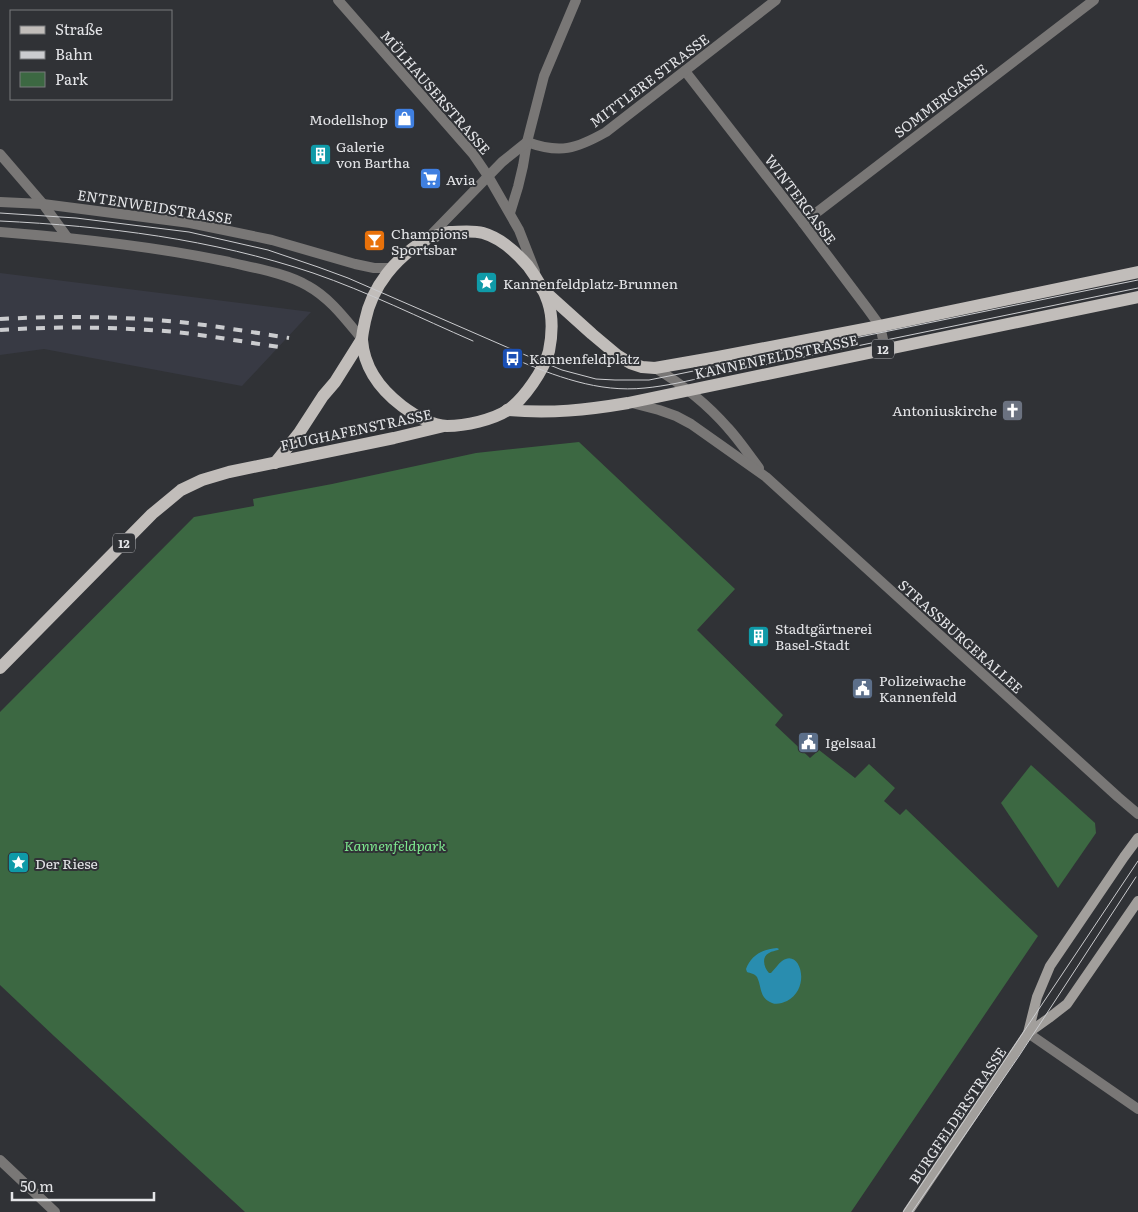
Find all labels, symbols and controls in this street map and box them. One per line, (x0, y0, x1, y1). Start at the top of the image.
legend (10, 10, 172, 100)
text: Straße (55, 17, 103, 40)
street label: MÜLHAUSERSTRASSE (377, 26, 496, 158)
street label: MITTLERE STRASSE (585, 28, 713, 132)
text: Bahn (55, 42, 93, 65)
street label: SOMMERGASSE (889, 58, 991, 142)
text: Park (55, 67, 89, 90)
shop icon: Modellshop (392, 107, 416, 131)
place label: Modellshop (309, 109, 388, 129)
place label: Galerie von Bartha (336, 136, 410, 172)
building icon: Galerie von Bartha (308, 142, 332, 166)
street label: WINTERGASSE (760, 150, 842, 248)
supermarket icon: Avia (418, 167, 442, 191)
place label: Avia (446, 169, 476, 189)
street label: ENTENWEIDSTRASSE (76, 184, 234, 228)
place label: Champions Sportsbar (391, 223, 468, 259)
bar icon: Champions Sportsbar (363, 229, 387, 253)
place icon: Kannenfeldplatz-Brunnen (475, 271, 499, 295)
place label: Kannenfeldplatz-Brunnen (503, 273, 678, 293)
street label: KANNENFELDSTRASSE (692, 329, 860, 383)
road number: 12 (872, 339, 894, 358)
bus stop icon: Kannenfeldplatz (501, 346, 525, 370)
place label: Kannenfeldplatz (529, 348, 640, 368)
church icon: Antoniuskirche (1001, 398, 1025, 422)
place label: Antoniuskirche (892, 400, 997, 420)
street label: FLUGHAFENSTRASSE (278, 403, 434, 455)
road number: 12 (113, 534, 135, 552)
street label: STRASSBURGERALLEE (894, 575, 1028, 697)
place label: Stadtgärtnerei Basel-Stadt (775, 618, 872, 654)
building icon: Stadtgärtnerei Basel-Stadt (747, 624, 771, 648)
place label: Polizeiwache Kannenfeld (879, 670, 966, 706)
public building icon: Polizeiwache Kannenfeld (851, 676, 875, 700)
public building icon: Igelsaal (797, 730, 821, 754)
place label: Igelsaal (825, 732, 876, 752)
park label: Kannenfeldpark (344, 835, 446, 855)
place icon: Der Riese (7, 851, 31, 875)
place label: Der Riese (35, 853, 98, 873)
street label: BURGFELDERSTRASSE (904, 1043, 1010, 1187)
scale bar (12, 1170, 155, 1202)
text: 50 m (20, 1174, 54, 1197)

